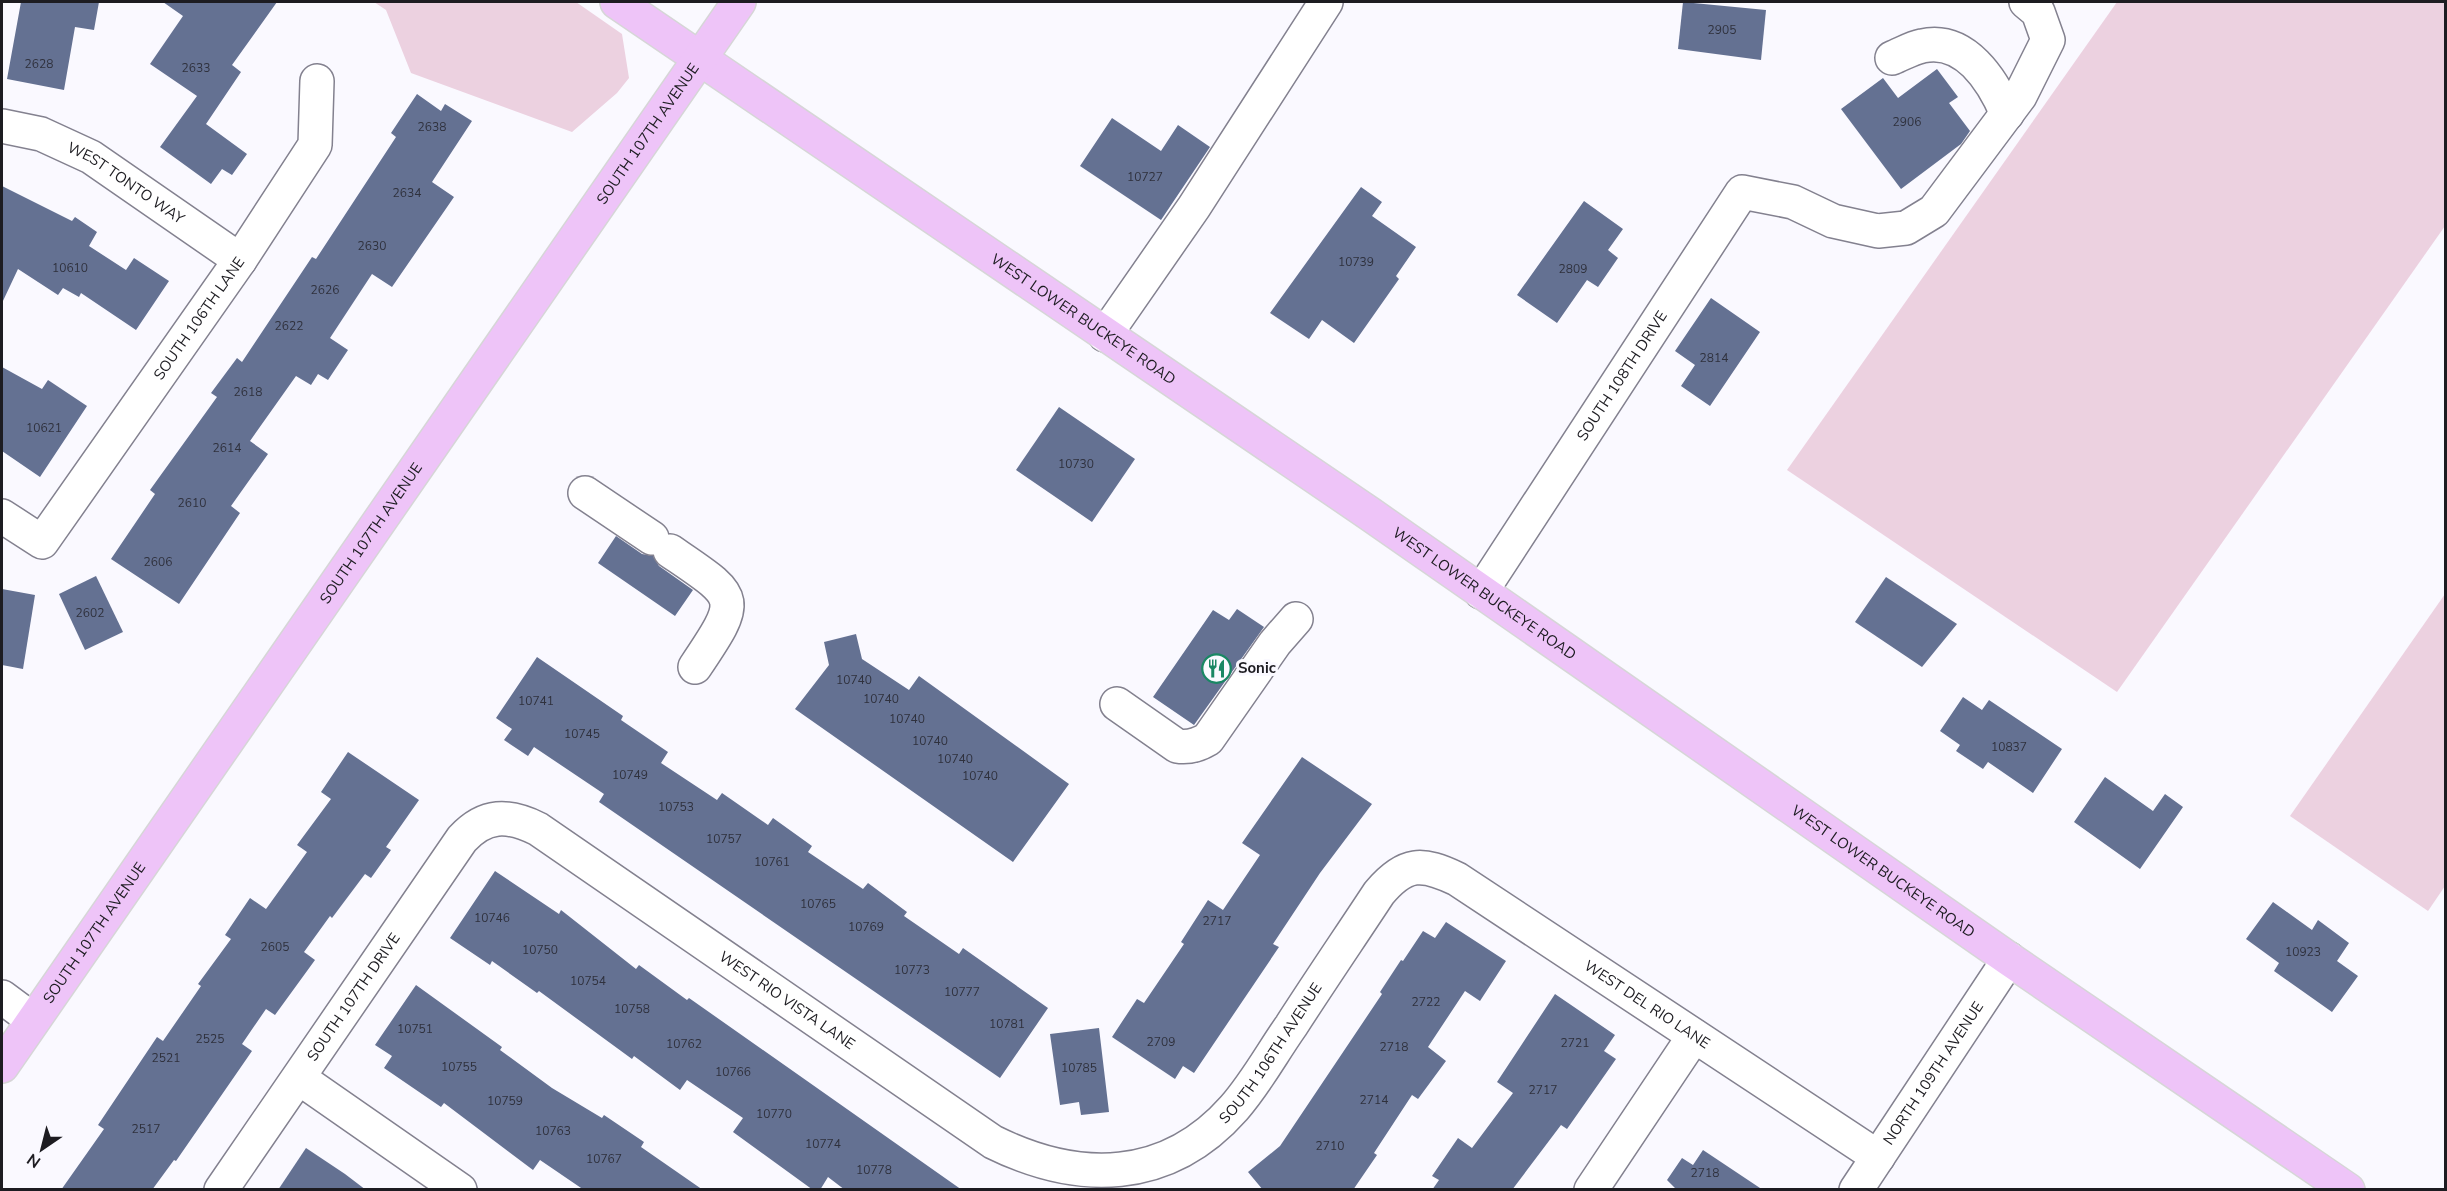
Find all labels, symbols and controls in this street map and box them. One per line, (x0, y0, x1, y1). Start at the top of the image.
house number: 2905 (1708, 22, 1736, 38)
house number: 2628 (25, 56, 53, 72)
street label: SOUTH 107TH AVENUE (592, 59, 704, 208)
house number: 2633 (182, 60, 210, 76)
house number: 2906 (1893, 114, 1921, 130)
house number: 2638 (418, 119, 446, 135)
street label: WEST TONTO WAY (64, 137, 189, 229)
house number: 10727 (1127, 169, 1163, 185)
house number: 2634 (393, 185, 421, 201)
house number: 2630 (358, 238, 386, 254)
street label: WEST LOWER BUCKEYE ROAD (987, 249, 1180, 389)
street label: SOUTH 106TH LANE (149, 253, 249, 384)
house number: 10739 (1338, 254, 1374, 270)
house number: 10610 (52, 260, 88, 276)
house number: 2809 (1559, 261, 1587, 277)
house number: 2626 (311, 282, 339, 298)
street label: SOUTH 108TH DRIVE (1572, 307, 1672, 445)
house number: 2622 (275, 318, 303, 334)
house number: 2814 (1700, 350, 1728, 366)
house number: 2618 (234, 384, 262, 400)
house number: 10621 (26, 420, 62, 436)
house number: 2614 (213, 440, 241, 456)
house number: 10730 (1058, 456, 1094, 472)
street label: SOUTH 107TH AVENUE (315, 459, 427, 608)
house number: 2610 (178, 495, 206, 511)
street label: WEST LOWER BUCKEYE ROAD (1389, 523, 1580, 665)
house number: 2606 (144, 554, 172, 570)
house number: 2602 (76, 605, 104, 621)
restaurant icon: Sonic (1201, 652, 1233, 684)
place label: Sonic (1238, 658, 1276, 678)
house number: 10740 (836, 672, 872, 688)
house number: 10740 (863, 691, 899, 707)
house number: 10741 (518, 693, 554, 709)
house number: 10740 (889, 711, 925, 727)
house number: 10745 (564, 726, 600, 742)
house number: 10740 (912, 733, 948, 749)
house number: 10837 (1991, 739, 2027, 755)
house number: 10740 (937, 751, 973, 767)
house number: 10749 (612, 767, 648, 783)
house number: 10740 (962, 768, 998, 784)
house number: 10753 (658, 799, 694, 815)
street label: WEST LOWER BUCKEYE ROAD (1787, 800, 1979, 942)
house number: 10757 (706, 831, 742, 847)
house number: 10761 (754, 854, 790, 870)
street label: SOUTH 107TH AVENUE (38, 858, 150, 1007)
house number: 10765 (800, 896, 836, 912)
house number: 10746 (474, 910, 510, 926)
house number: 2717 (1203, 913, 1231, 929)
house number: 10769 (848, 919, 884, 935)
street label: SOUTH 107TH DRIVE (302, 929, 405, 1065)
house number: 2605 (261, 939, 289, 955)
house number: 10750 (522, 942, 558, 958)
house number: 10923 (2285, 944, 2321, 960)
street label: WEST RIO VISTA LANE (715, 947, 859, 1054)
street label: WEST DEL RIO LANE (1580, 956, 1714, 1053)
house number: 10773 (894, 962, 930, 978)
house number: 10754 (570, 973, 606, 989)
street label: SOUTH 106TH AVENUE (1215, 979, 1327, 1128)
house number: 10777 (944, 984, 980, 1000)
house number: 2722 (1412, 994, 1440, 1010)
street label: NORTH 109TH AVENUE (1879, 998, 1988, 1149)
house number: 10758 (614, 1001, 650, 1017)
house number: 10781 (989, 1016, 1025, 1032)
house number: 10751 (397, 1021, 433, 1037)
house number: 2525 (196, 1031, 224, 1047)
house number: 2709 (1147, 1034, 1175, 1050)
house number: 2721 (1561, 1035, 1589, 1051)
house number: 10762 (666, 1036, 702, 1052)
house number: 2718 (1380, 1039, 1408, 1055)
house number: 2521 (152, 1050, 180, 1066)
house number: 10755 (441, 1059, 477, 1075)
house number: 10785 (1061, 1060, 1097, 1076)
house number: 10766 (715, 1064, 751, 1080)
house number: 2717 (1529, 1082, 1557, 1098)
house number: 2714 (1360, 1092, 1388, 1108)
house number: 10759 (487, 1093, 523, 1109)
house number: 10770 (756, 1106, 792, 1122)
north arrow (12, 1119, 72, 1179)
house number: 2517 (132, 1121, 160, 1137)
house number: 10763 (535, 1123, 571, 1139)
house number: 10774 (805, 1136, 841, 1152)
house number: 2710 (1316, 1138, 1344, 1154)
text: N (23, 1148, 45, 1173)
house number: 10767 (586, 1151, 622, 1167)
house number: 10778 (856, 1162, 892, 1178)
house number: 2718 (1691, 1165, 1719, 1181)

